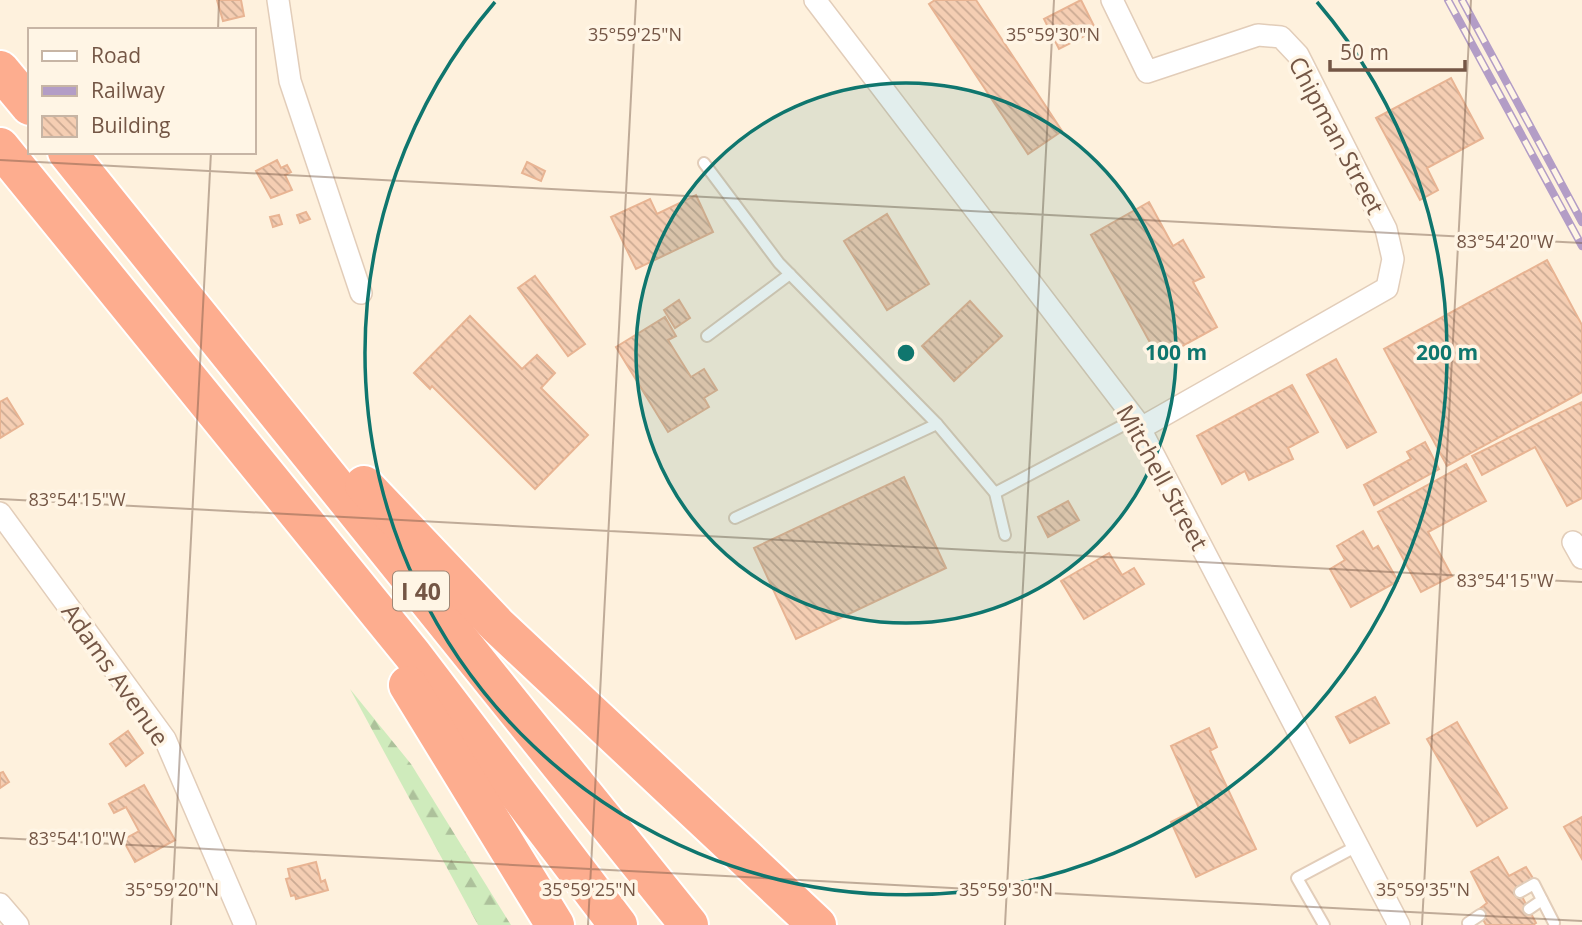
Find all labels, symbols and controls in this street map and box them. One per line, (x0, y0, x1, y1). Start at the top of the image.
text: 35°59'25"N (588, 22, 682, 46)
text: 35°59'30"N (1006, 22, 1100, 46)
legend (28, 28, 256, 154)
scale bar (1330, 28, 1465, 72)
text: 50 m (1340, 38, 1389, 66)
text: Road (91, 41, 141, 69)
street label: Chipman Street (1282, 50, 1392, 220)
text: Railway (91, 76, 165, 104)
text: Building (91, 111, 170, 139)
text: 83°54'20"W (1456, 229, 1554, 253)
text: 100 m (1145, 338, 1207, 366)
text: 200 m (1416, 338, 1478, 366)
centre of rings (894, 341, 918, 365)
street label: Mitchell Street (1109, 398, 1217, 556)
text: 83°54'15"W (28, 487, 126, 511)
text: 83°54'15"W (1456, 568, 1554, 592)
road number: I 40 (393, 572, 449, 610)
street label: Adams Avenue (55, 596, 177, 752)
text: 83°54'10"W (28, 826, 126, 850)
text: 35°59'20"N (125, 877, 219, 901)
text: 35°59'25"N (542, 877, 636, 901)
text: 35°59'30"N (959, 877, 1053, 901)
text: 35°59'35"N (1376, 877, 1470, 901)

